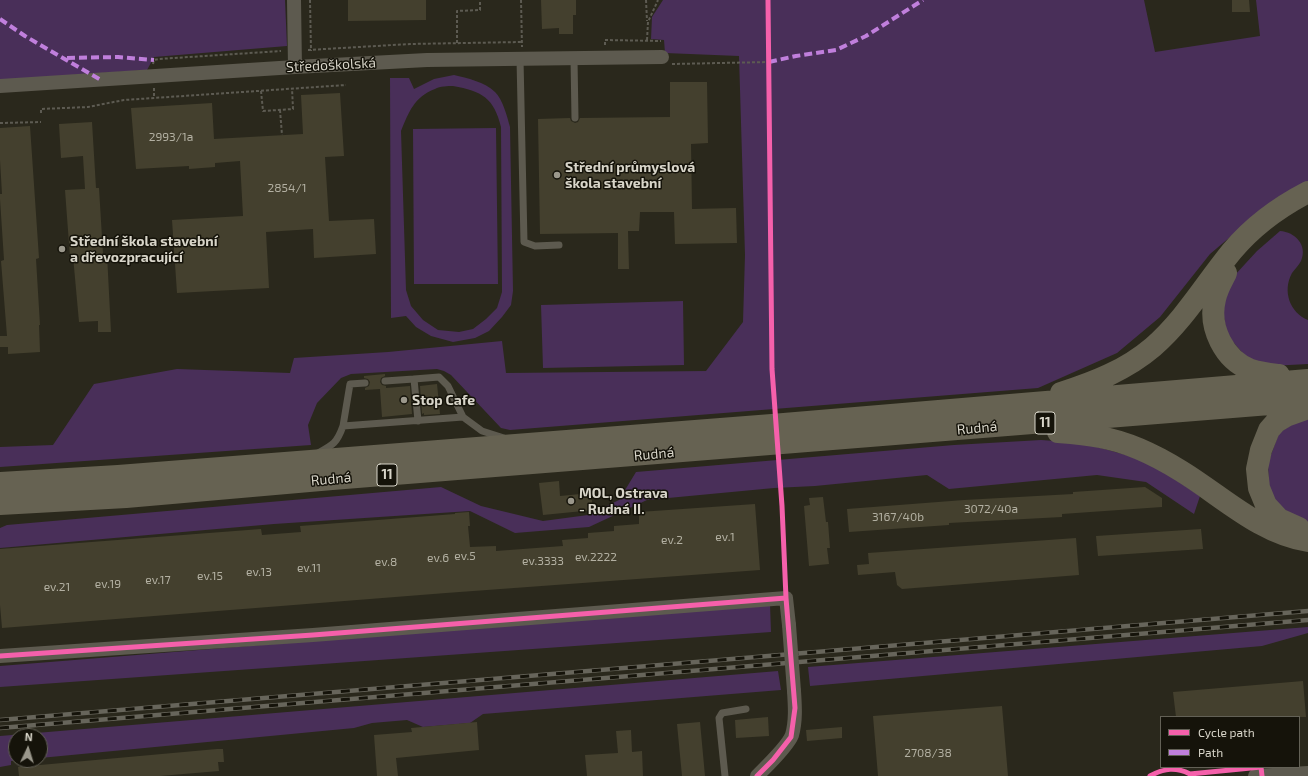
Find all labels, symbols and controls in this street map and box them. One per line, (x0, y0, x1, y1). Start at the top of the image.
street label: Středoškolská (286, 54, 376, 76)
house number: 2993/1a (149, 130, 193, 144)
place label: Střední průmyslová škola stavební (565, 159, 695, 192)
marker: Střední průmyslová škola stavební (552, 170, 562, 180)
house number: 2854/1 (268, 181, 306, 195)
place label: Střední škola stavební a dřevozpracující (70, 233, 218, 266)
marker: Střední škola stavební a dřevozpracující (57, 244, 67, 254)
place label: Stop Cafe (412, 392, 475, 408)
marker: Stop Cafe (399, 395, 409, 405)
road number: 11 (1035, 412, 1055, 434)
street label: Rudná (956, 418, 998, 438)
street label: Rudná (633, 444, 675, 464)
road number: 11 (377, 464, 397, 486)
street label: Rudná (310, 469, 352, 489)
place label: MOL, Ostrava - Rudná II. (579, 485, 668, 518)
marker: MOL, Ostrava - Rudná II. (566, 496, 576, 506)
house number: 3072/40a (964, 502, 1018, 516)
house number: 3167/40b (872, 510, 924, 524)
house number: ev.1 (715, 530, 735, 544)
house number: ev.2 (661, 533, 683, 547)
house number: ev.5 (454, 549, 476, 563)
house number: ev.2222 (575, 550, 617, 564)
house number: ev.6 (427, 551, 449, 565)
house number: ev.3333 (522, 554, 564, 568)
house number: ev.8 (375, 555, 397, 569)
house number: ev.11 (297, 561, 321, 575)
house number: ev.13 (246, 565, 272, 579)
house number: ev.15 (197, 569, 223, 583)
house number: ev.17 (145, 573, 171, 587)
house number: ev.19 (95, 577, 121, 591)
house number: ev.21 (44, 580, 70, 594)
legend (1160, 716, 1300, 768)
text: Cycle path (1198, 725, 1255, 739)
north arrow (8, 728, 48, 768)
text: N (24, 730, 33, 743)
text: Path (1198, 745, 1223, 759)
house number: 2708/38 (904, 746, 952, 760)

